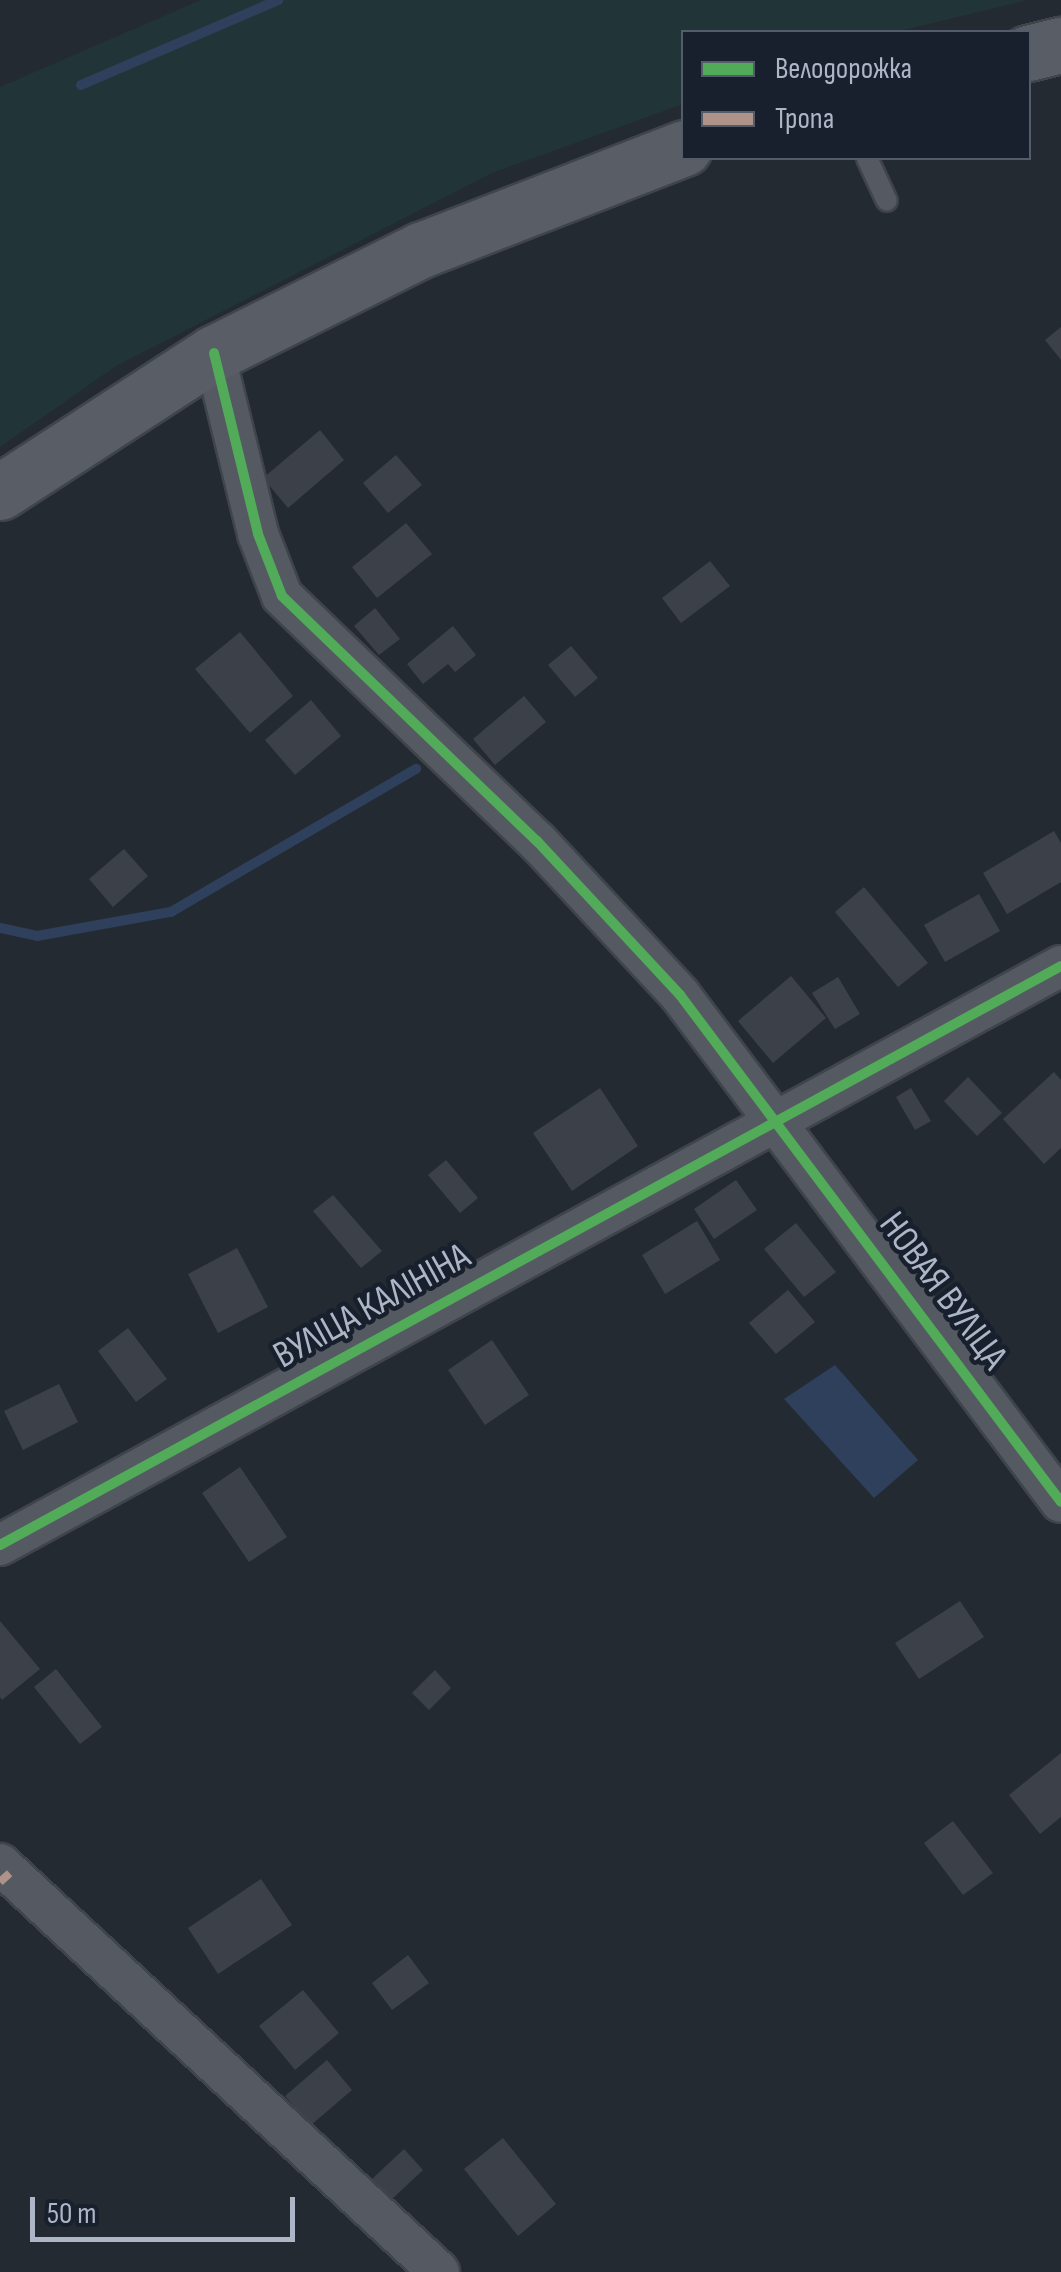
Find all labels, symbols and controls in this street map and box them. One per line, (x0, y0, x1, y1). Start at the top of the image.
legend (681, 30, 1031, 160)
text: Велодорожка (775, 51, 912, 87)
text: Тропа (775, 101, 834, 137)
street label: НОВАЯ ВУЛІЦА (869, 1203, 1017, 1379)
street label: ВУЛІЦА КАЛІНІНА (266, 1233, 478, 1379)
scale bar (35, 2177, 300, 2239)
text: 50 m (47, 2196, 96, 2232)

